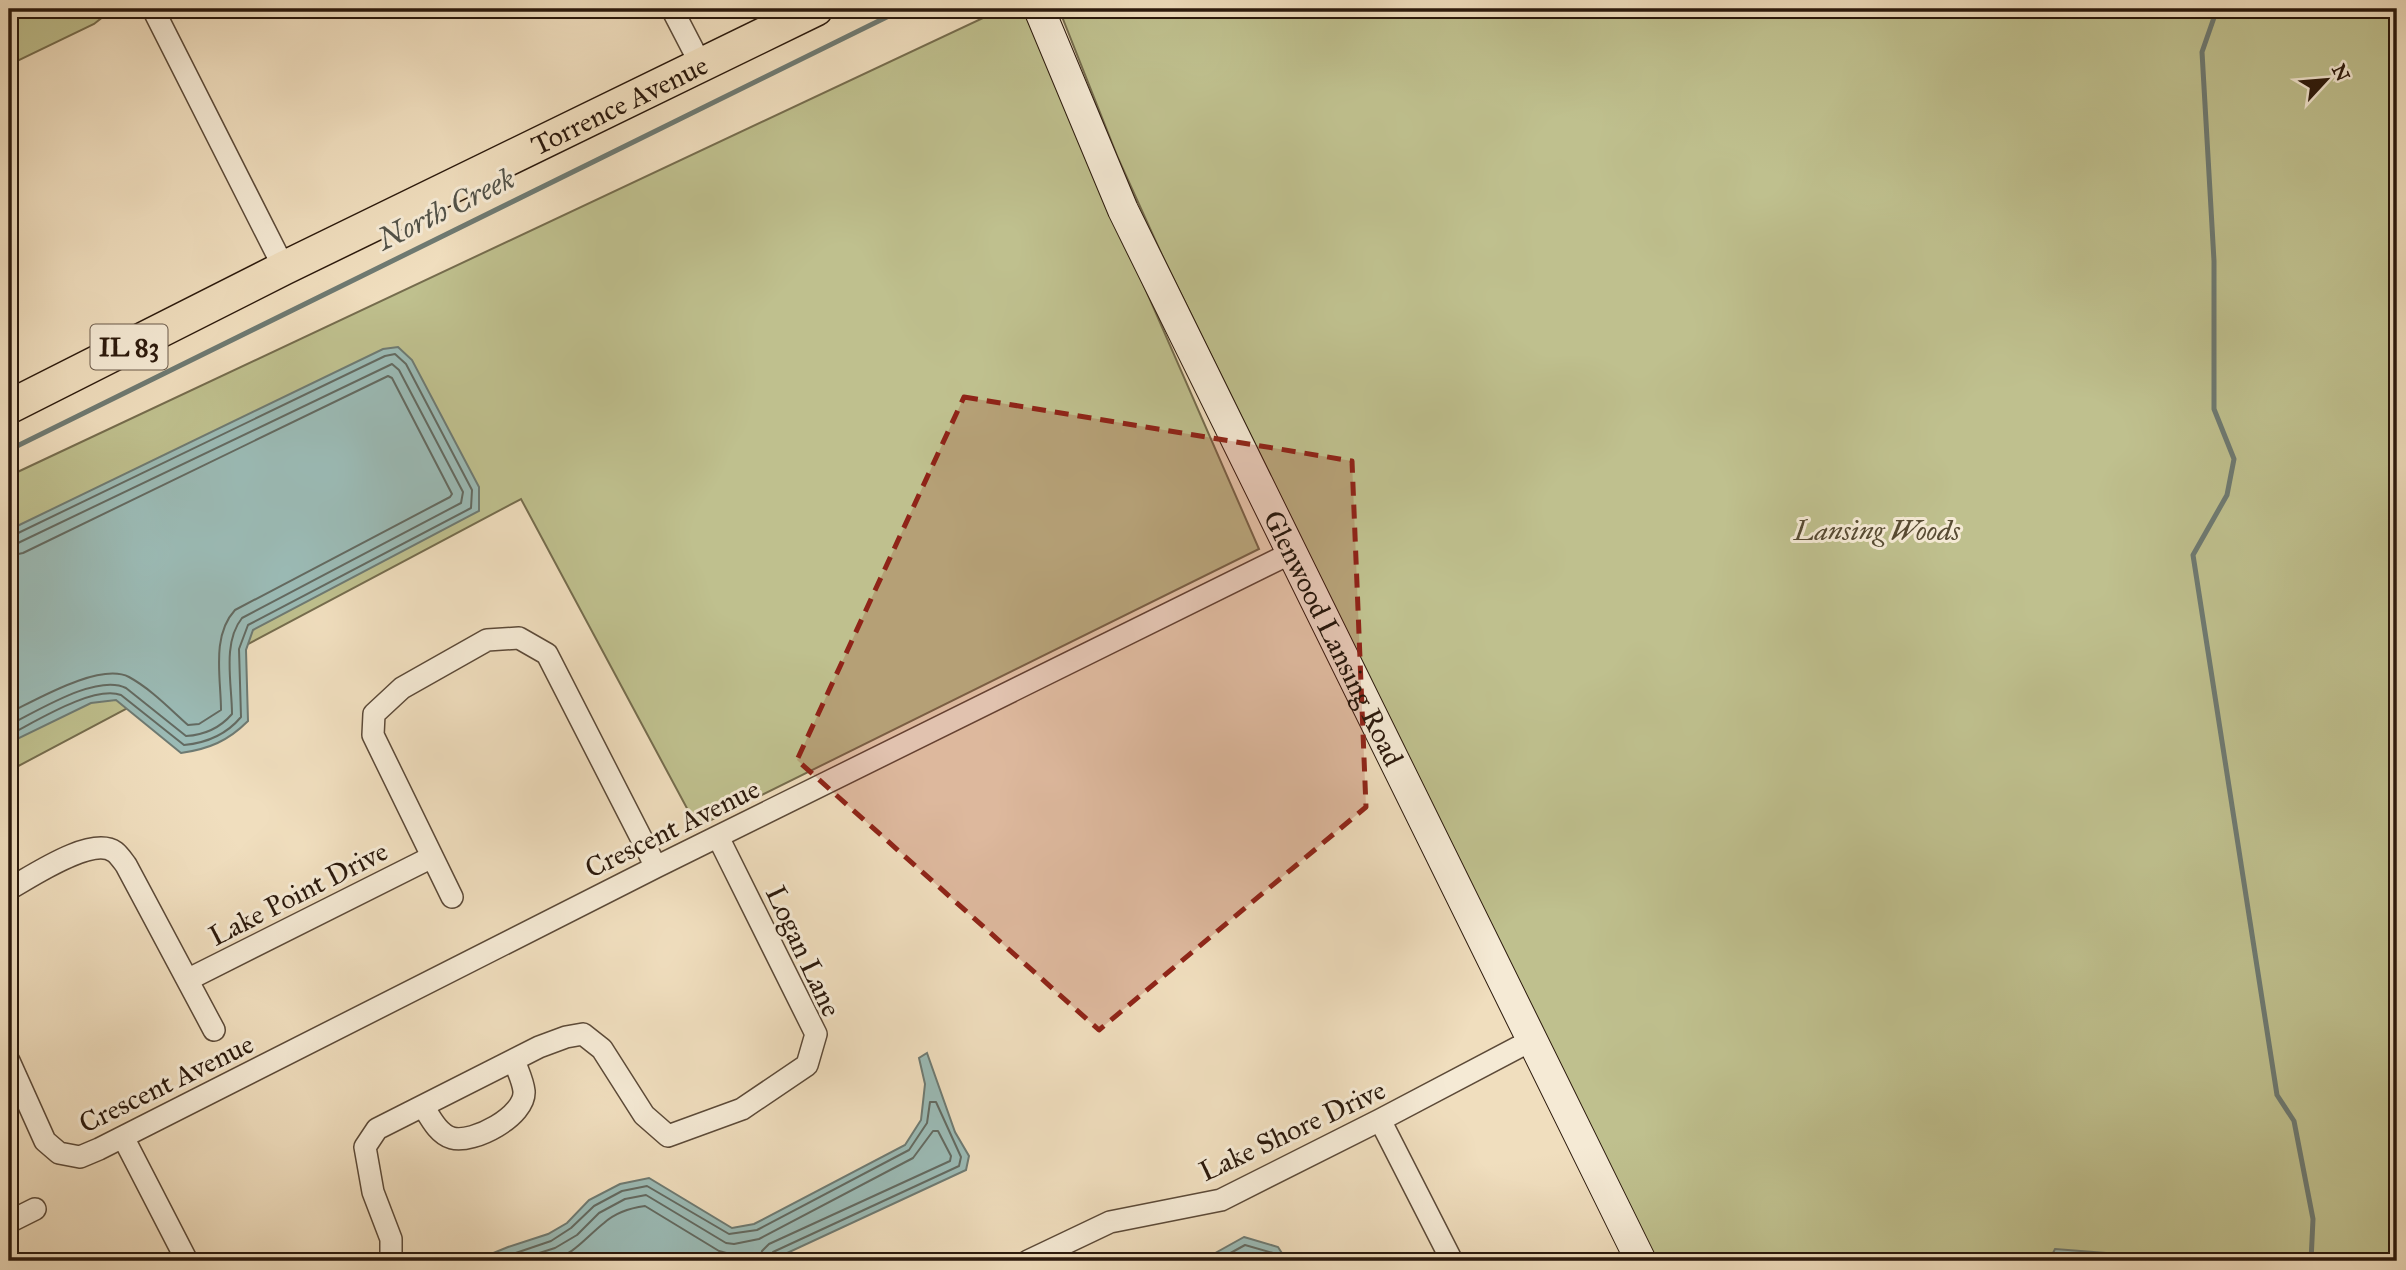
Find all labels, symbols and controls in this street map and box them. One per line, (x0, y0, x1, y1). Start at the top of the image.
north arrow (2290, 46, 2360, 116)
street label: Torrence Avenue (525, 47, 714, 163)
text: N (2327, 60, 2355, 85)
water label: North Creek (370, 160, 520, 259)
road number: IL 83 (90, 324, 168, 370)
street label: Glenwood Lansing Road (1256, 504, 1411, 772)
park label: Lansing Woods (1792, 513, 1961, 548)
street label: Crescent Avenue (579, 771, 765, 886)
street label: Lake Point Drive (203, 833, 394, 954)
street label: Logan Lane (758, 880, 849, 1022)
street label: Crescent Avenue (73, 1026, 259, 1141)
street label: Lake Shore Drive (1194, 1072, 1391, 1189)

